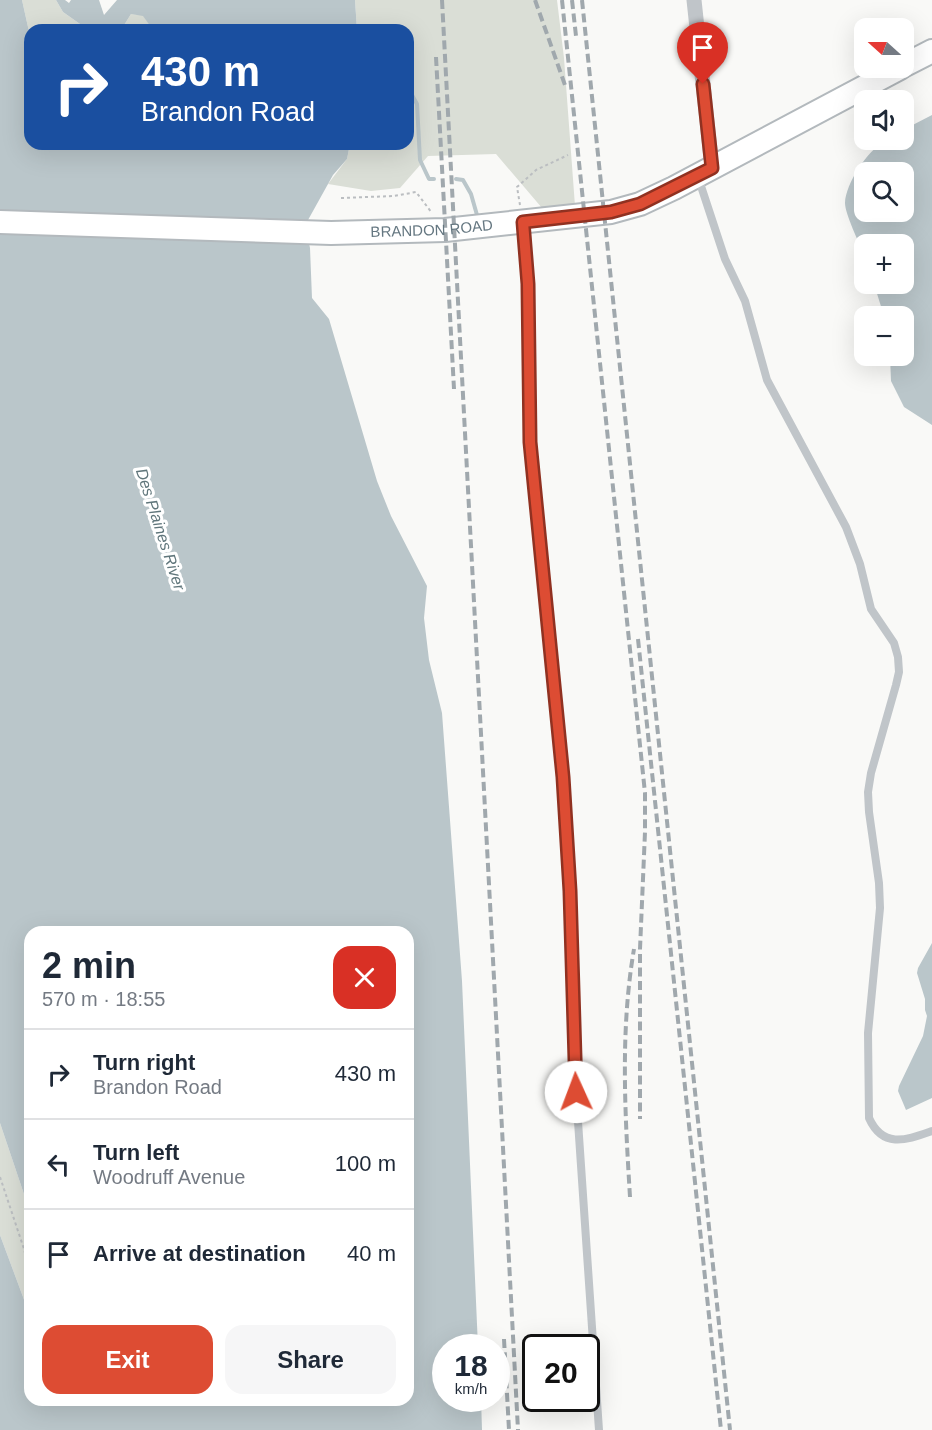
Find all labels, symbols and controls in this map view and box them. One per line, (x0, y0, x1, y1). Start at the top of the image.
north arrow (854, 18, 914, 78)
map controls (854, 18, 914, 366)
pin (677, 22, 728, 84)
icon: arrive (686, 31, 719, 64)
icon: right (42, 48, 120, 126)
text: 430 m (141, 48, 260, 95)
button: sound (854, 90, 914, 150)
text: Brandon Road (141, 97, 315, 127)
button: search (854, 162, 914, 222)
street label: BRANDON ROAD (370, 216, 494, 240)
button: + (854, 234, 914, 294)
button: − (854, 306, 914, 366)
water label: Des Plaines River (133, 466, 188, 593)
text: 2 min (42, 945, 136, 986)
button: close (333, 946, 396, 1009)
text: 570 m · 18:55 (42, 988, 165, 1010)
text: Turn right (93, 1050, 195, 1075)
icon: right (42, 1058, 75, 1091)
position arrow (544, 1060, 608, 1124)
text: 430 m (335, 1061, 396, 1086)
text: Brandon Road (93, 1076, 222, 1098)
text: Turn left (93, 1140, 179, 1165)
icon: left (42, 1148, 75, 1181)
text: 100 m (335, 1151, 396, 1176)
text: Woodruff Avenue (93, 1166, 245, 1188)
icon: arrive (42, 1238, 75, 1271)
text: Arrive at destination (93, 1241, 306, 1266)
text: 40 m (347, 1241, 396, 1266)
button: Exit (42, 1325, 213, 1394)
button: Share (225, 1325, 396, 1394)
speed limit sign: 20 (522, 1334, 600, 1412)
text: 18 (454, 1349, 488, 1382)
text: km/h (455, 1380, 487, 1397)

